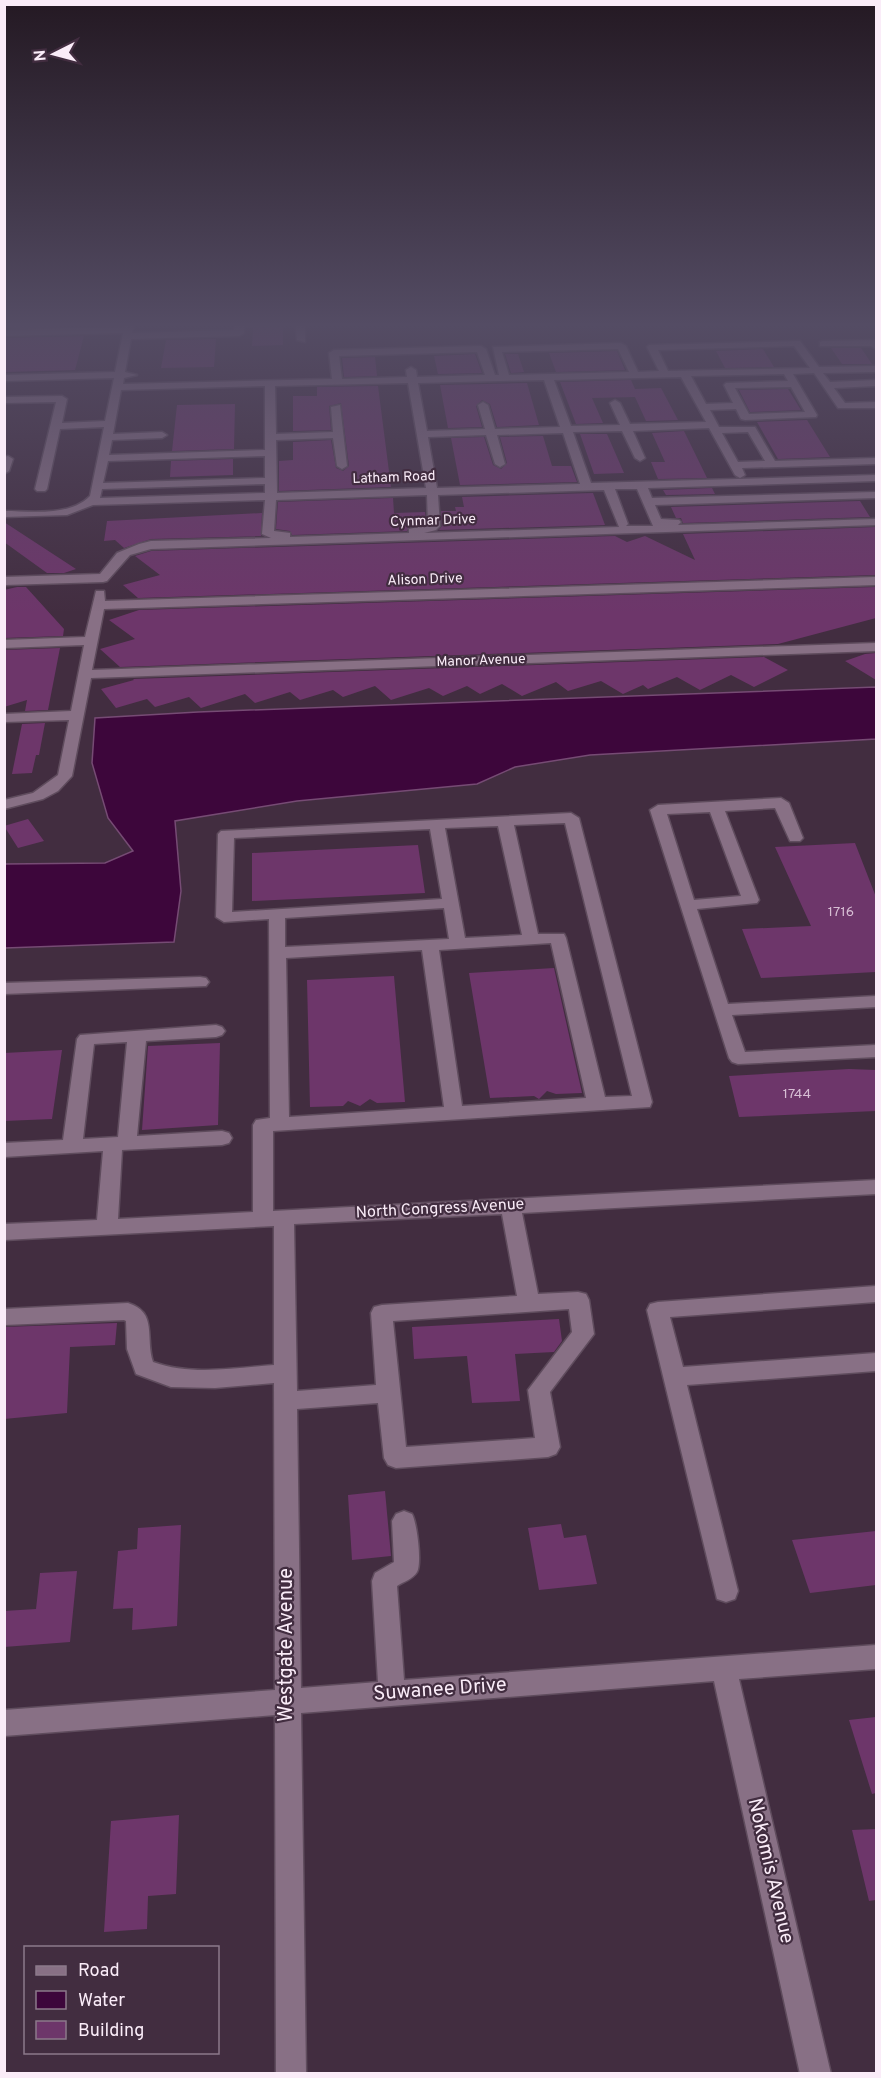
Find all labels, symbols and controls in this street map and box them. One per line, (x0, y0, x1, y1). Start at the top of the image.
north arrow (24, 24, 84, 84)
text: N (31, 49, 52, 62)
street label: Latham Road (352, 468, 436, 488)
street label: Cynmar Drive (390, 511, 476, 531)
street label: Alison Drive (387, 570, 463, 590)
street label: Manor Avenue (436, 651, 526, 671)
house number: 1716 (828, 904, 854, 921)
house number: 1744 (783, 1086, 811, 1103)
street label: North Congress Avenue (355, 1195, 525, 1223)
street label: Westgate Avenue (274, 1568, 300, 1722)
street label: Suwanee Drive (372, 1672, 508, 1708)
street label: Nokomis Avenue (741, 1796, 799, 1946)
legend (24, 1946, 219, 2054)
text: Road (78, 1960, 120, 1983)
text: Water (78, 1990, 125, 2013)
text: Building (78, 2020, 144, 2043)

